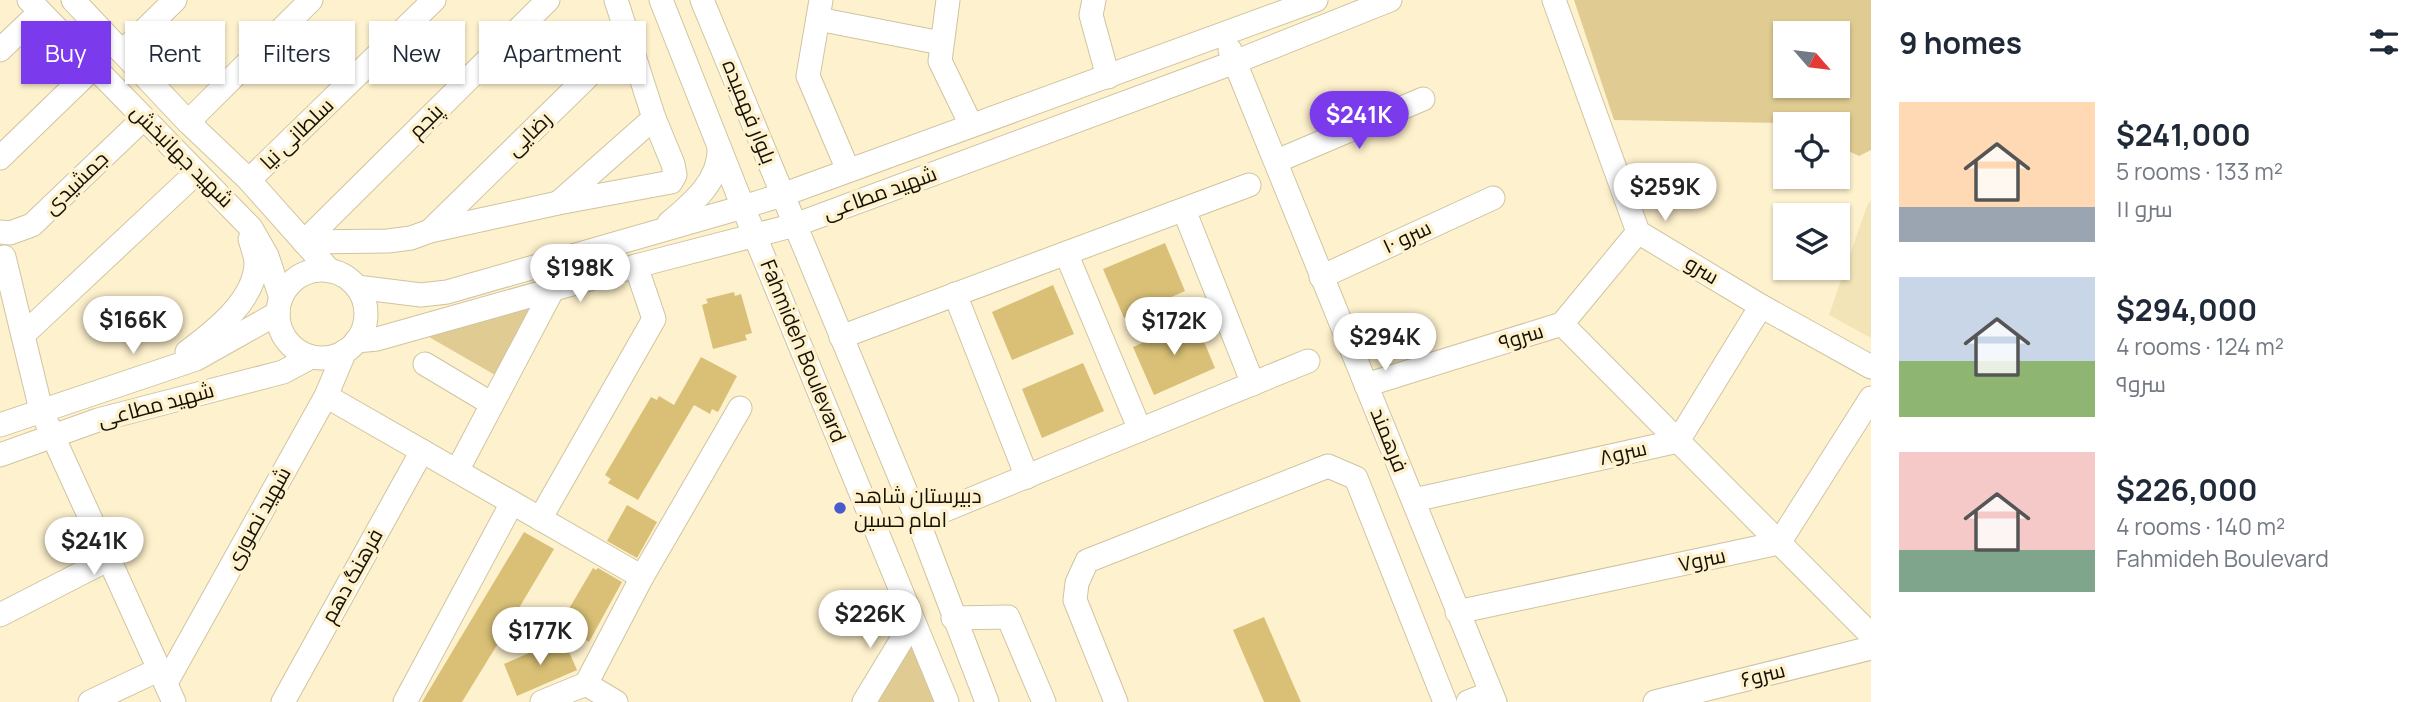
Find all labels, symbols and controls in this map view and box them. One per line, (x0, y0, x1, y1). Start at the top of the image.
chip: Buy (21, 21, 111, 84)
chip: Rent (125, 21, 225, 84)
chip: Filters (239, 21, 355, 84)
chip: New (369, 21, 465, 84)
chip: Apartment (479, 21, 646, 84)
north arrow (1773, 21, 1850, 98)
map controls (1773, 21, 1850, 280)
text: 9 homes (1899, 22, 2022, 63)
icon: filters (2365, 23, 2403, 61)
street label: بلوار فهمیده (716, 55, 784, 168)
street label: سلطانی نیا (253, 91, 339, 175)
pin: $241K (1310, 92, 1408, 151)
street label: پنجم (402, 97, 450, 144)
street label: شهید جهانبخش (125, 98, 240, 213)
text: $241K (1326, 98, 1392, 130)
street label: رضایی (499, 105, 557, 162)
button: locate (1773, 112, 1850, 189)
text: $241,000 (2116, 114, 2251, 155)
icon: home (1955, 130, 2039, 214)
street label: جمشیدی (37, 144, 114, 220)
text: 5 rooms · 133 m² (2116, 155, 2283, 187)
street label: شهید مطاعی (819, 159, 940, 226)
pin: $259K (1616, 164, 1714, 223)
text: $259K (1630, 170, 1700, 202)
text: ۱۱ سرو (2116, 192, 2173, 224)
button: layers (1773, 203, 1850, 280)
street label: سرو ۱۰ (1378, 213, 1435, 259)
pin: $198K (531, 244, 629, 304)
street label: سرو (1680, 248, 1725, 290)
text: $198K (546, 251, 614, 283)
street label: Fahmideh Boulevard (755, 255, 853, 446)
text: $294,000 (2116, 289, 2257, 330)
pin: $166K (84, 296, 182, 356)
pin: $172K (1125, 298, 1223, 357)
text: $166K (99, 303, 167, 335)
text: $172K (1141, 304, 1207, 336)
icon: home (1955, 305, 2039, 389)
pin: $294K (1336, 314, 1434, 373)
street label: سرو۹ (1495, 316, 1547, 356)
text: $294K (1349, 320, 1421, 352)
text: 4 rooms · 124 m² (2116, 330, 2284, 362)
text: سرو۹ (2116, 367, 2166, 399)
street label: شهید مطاعی (95, 375, 217, 433)
street label: فرهمند (1364, 403, 1416, 476)
street label: سرو۸ (1596, 433, 1649, 471)
street label: شهید نصوری (218, 461, 297, 574)
text: $226,000 (2116, 469, 2258, 510)
icon: home (1955, 480, 2039, 564)
place label: دبیرستان شاهد امام حسین (854, 481, 982, 534)
marker: دبیرستان شاهد امام حسین (832, 500, 848, 516)
text: 4 rooms · 140 m² (2116, 510, 2285, 542)
pin: $241K (45, 518, 143, 577)
street label: فرهنگ دهم (314, 523, 389, 628)
text: $241K (61, 524, 127, 556)
street label: سرو۷ (1675, 540, 1728, 578)
text: Fahmideh Boulevard (2116, 542, 2329, 574)
pin: $226K (821, 590, 919, 650)
text: $226K (834, 597, 906, 629)
pin: $177K (491, 608, 589, 667)
text: $177K (508, 614, 572, 646)
street label: سرو۶ (1738, 655, 1788, 693)

